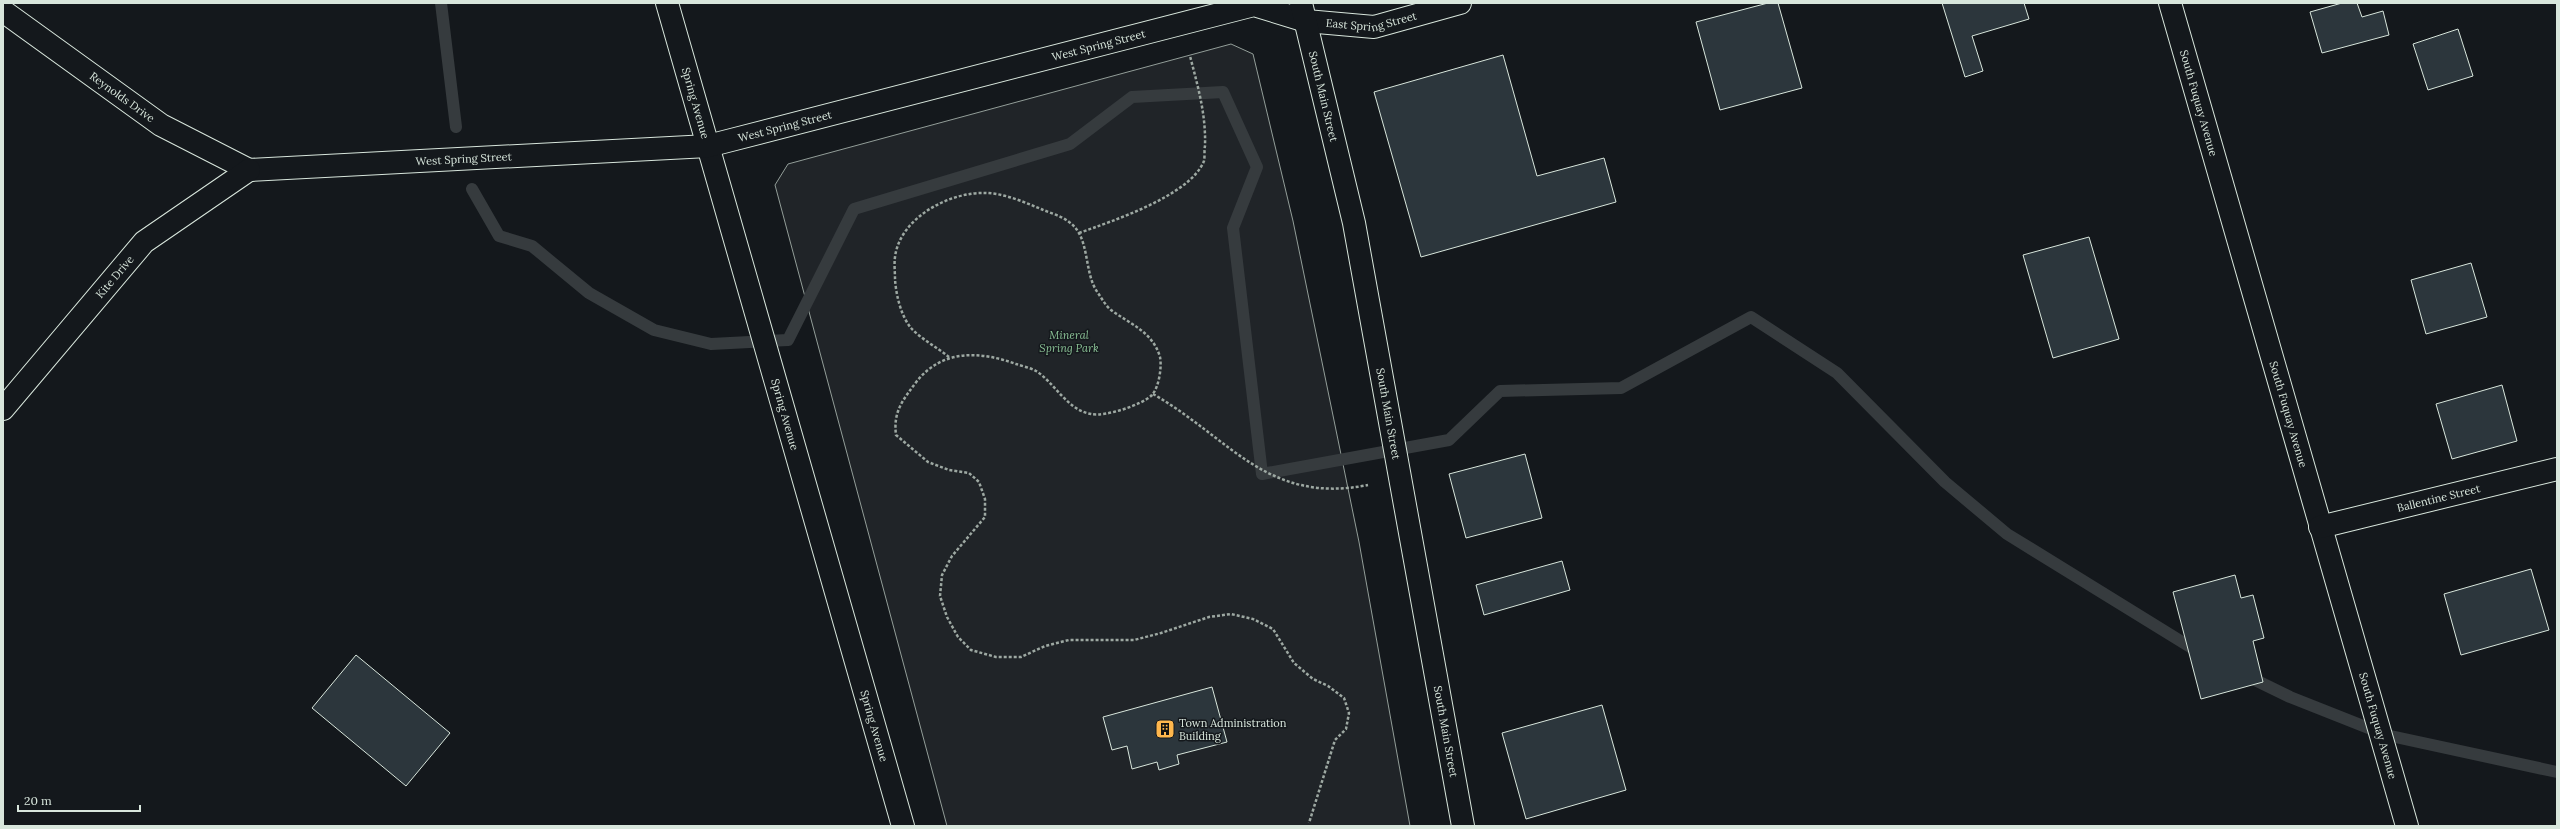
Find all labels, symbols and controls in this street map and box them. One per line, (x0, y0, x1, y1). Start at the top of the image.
street label: East Spring Street (1325, 8, 1419, 35)
street label: West Spring Street (1050, 26, 1148, 64)
street label: South Fuquay Avenue (2177, 48, 2221, 158)
street label: South Main Street (1306, 50, 1341, 144)
street label: Spring Avenue (679, 66, 713, 140)
street label: Reynolds Drive (87, 69, 157, 125)
street label: West Spring Street (736, 107, 834, 145)
street label: West Spring Street (415, 149, 513, 168)
street label: Kite Drive (93, 253, 137, 301)
park label: Mineral Spring Park (1039, 328, 1099, 355)
street label: South Fuquay Avenue (2266, 359, 2310, 469)
street label: South Main Street (1373, 367, 1404, 461)
street label: Spring Avenue (768, 377, 802, 452)
street label: Ballentine Street (2395, 481, 2482, 515)
street label: South Fuquay Avenue (2356, 671, 2400, 781)
street label: South Main Street (1431, 685, 1461, 779)
street label: Spring Avenue (857, 689, 891, 763)
place label: Town Administration Building (1179, 716, 1287, 743)
building icon: Town Administration Building (1154, 718, 1176, 740)
scale bar (18, 787, 140, 813)
text: 20 m (24, 793, 52, 808)

